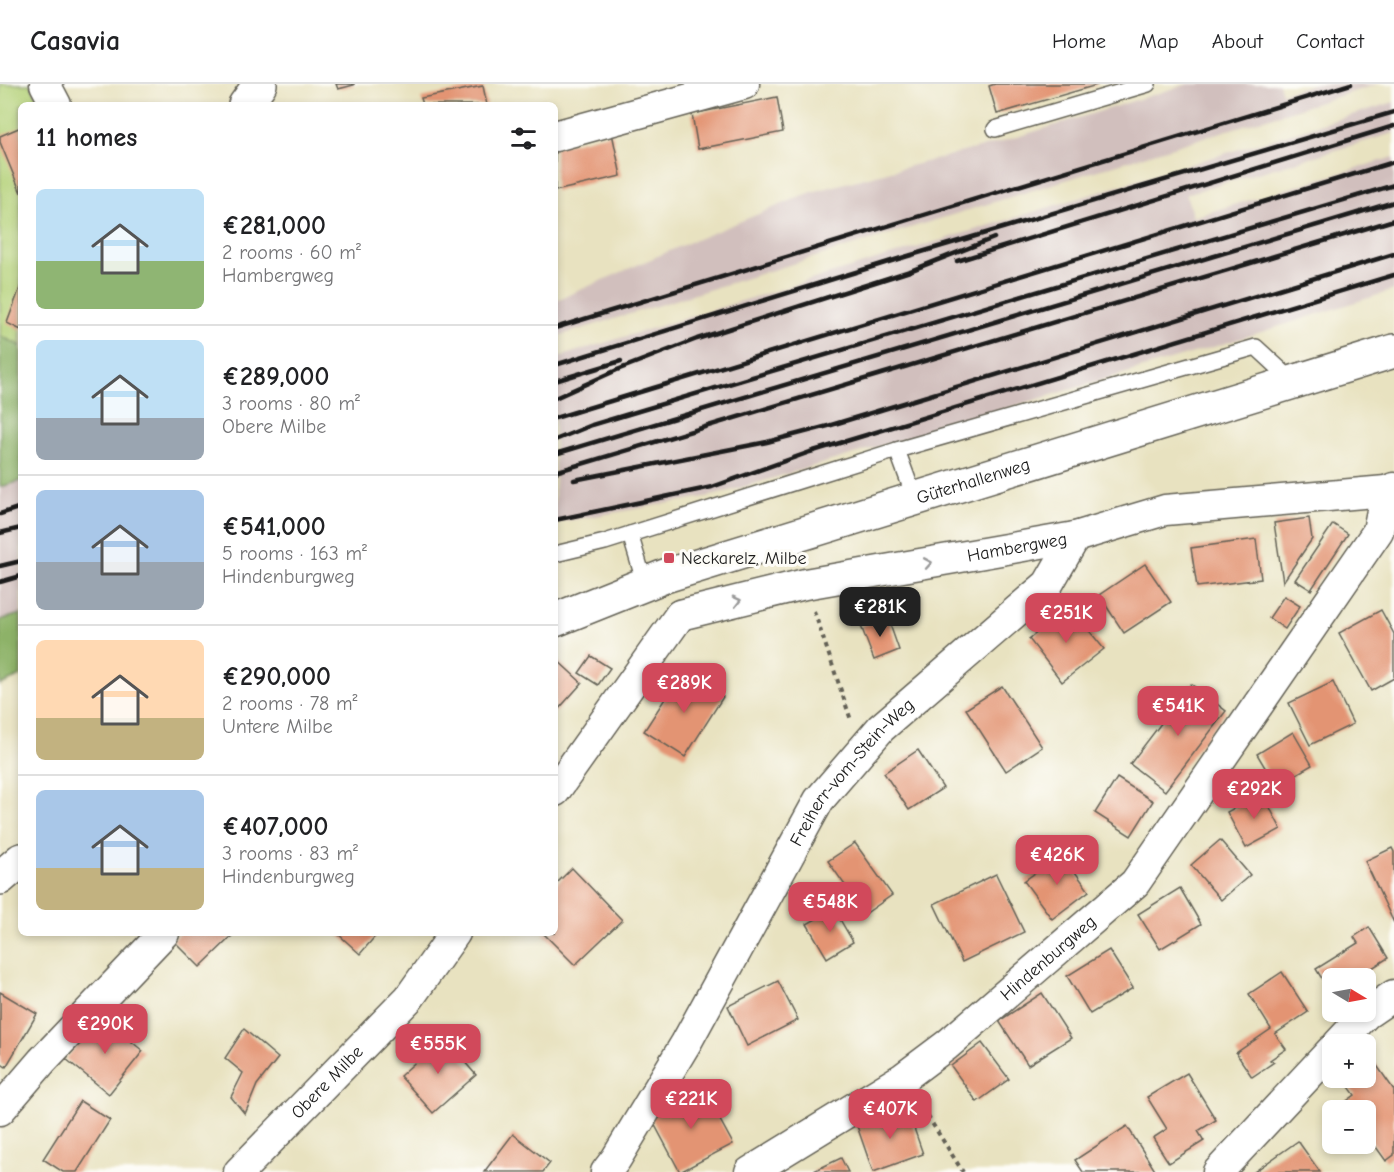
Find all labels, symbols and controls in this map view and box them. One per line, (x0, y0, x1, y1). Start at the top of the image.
text: Casavia (30, 25, 120, 57)
text: Home (1052, 29, 1106, 53)
text: Map (1139, 29, 1179, 53)
text: About (1212, 29, 1263, 53)
text: Contact (1296, 29, 1364, 53)
icon: filters (507, 122, 540, 155)
text: 11 homes (36, 123, 137, 153)
text: €281,000 (222, 211, 326, 241)
icon: home (84, 213, 156, 285)
text: 2 rooms · 60 m² (222, 241, 361, 264)
text: Hambergweg (222, 264, 334, 287)
text: €289,000 (222, 362, 329, 392)
icon: home (84, 364, 156, 436)
text: 3 rooms · 80 m² (222, 392, 360, 415)
text: Obere Milbe (222, 415, 326, 438)
street label: Güterhallenweg (914, 454, 1033, 509)
text: €541,000 (222, 512, 326, 542)
icon: home (84, 514, 156, 586)
street label: Hambergweg (966, 529, 1069, 567)
text: 5 rooms · 163 m² (222, 542, 367, 565)
place label: Neckarelz, Milbe (681, 548, 806, 569)
marker: Neckarelz, Milbe (662, 551, 676, 565)
one-way arrow (923, 557, 933, 569)
text: Hindenburgweg (222, 565, 355, 588)
pin: €281K (838, 587, 922, 638)
pin: €251K (1024, 593, 1108, 644)
one-way arrow (732, 595, 742, 608)
text: €281K (853, 595, 907, 618)
text: €251K (1039, 601, 1093, 624)
text: €290,000 (222, 662, 331, 692)
pin: €289K (642, 663, 726, 714)
icon: home (84, 664, 156, 736)
text: €289K (656, 671, 712, 694)
pin: €541K (1136, 686, 1220, 737)
text: 2 rooms · 78 m² (222, 692, 358, 715)
street label: Freiherr-vom-Stein-Weg (786, 694, 919, 850)
text: €541K (1152, 694, 1204, 717)
text: Untere Milbe (222, 715, 333, 738)
pin: €292K (1212, 769, 1296, 820)
text: €292K (1226, 777, 1282, 800)
text: €407,000 (222, 812, 328, 842)
icon: home (84, 814, 156, 886)
pin: €426K (1015, 835, 1099, 886)
text: 3 rooms · 83 m² (222, 842, 358, 865)
text: €426K (1030, 843, 1084, 866)
text: Hindenburgweg (222, 865, 355, 888)
pin: €548K (788, 882, 872, 933)
text: €548K (802, 890, 858, 913)
street label: Hindenburgweg (996, 911, 1101, 1005)
north arrow (1322, 968, 1376, 1022)
map controls (1322, 968, 1376, 1154)
pin: €290K (63, 1004, 147, 1055)
text: €290K (77, 1012, 133, 1035)
pin: €555K (396, 1024, 480, 1075)
text: €555K (410, 1032, 466, 1055)
button: + (1322, 1034, 1376, 1088)
street label: Obere Milbe (287, 1041, 368, 1123)
pin: €221K (649, 1079, 733, 1130)
text: €221K (665, 1087, 717, 1110)
pin: €407K (848, 1089, 932, 1140)
text: €407K (863, 1097, 917, 1120)
button: − (1322, 1100, 1376, 1154)

